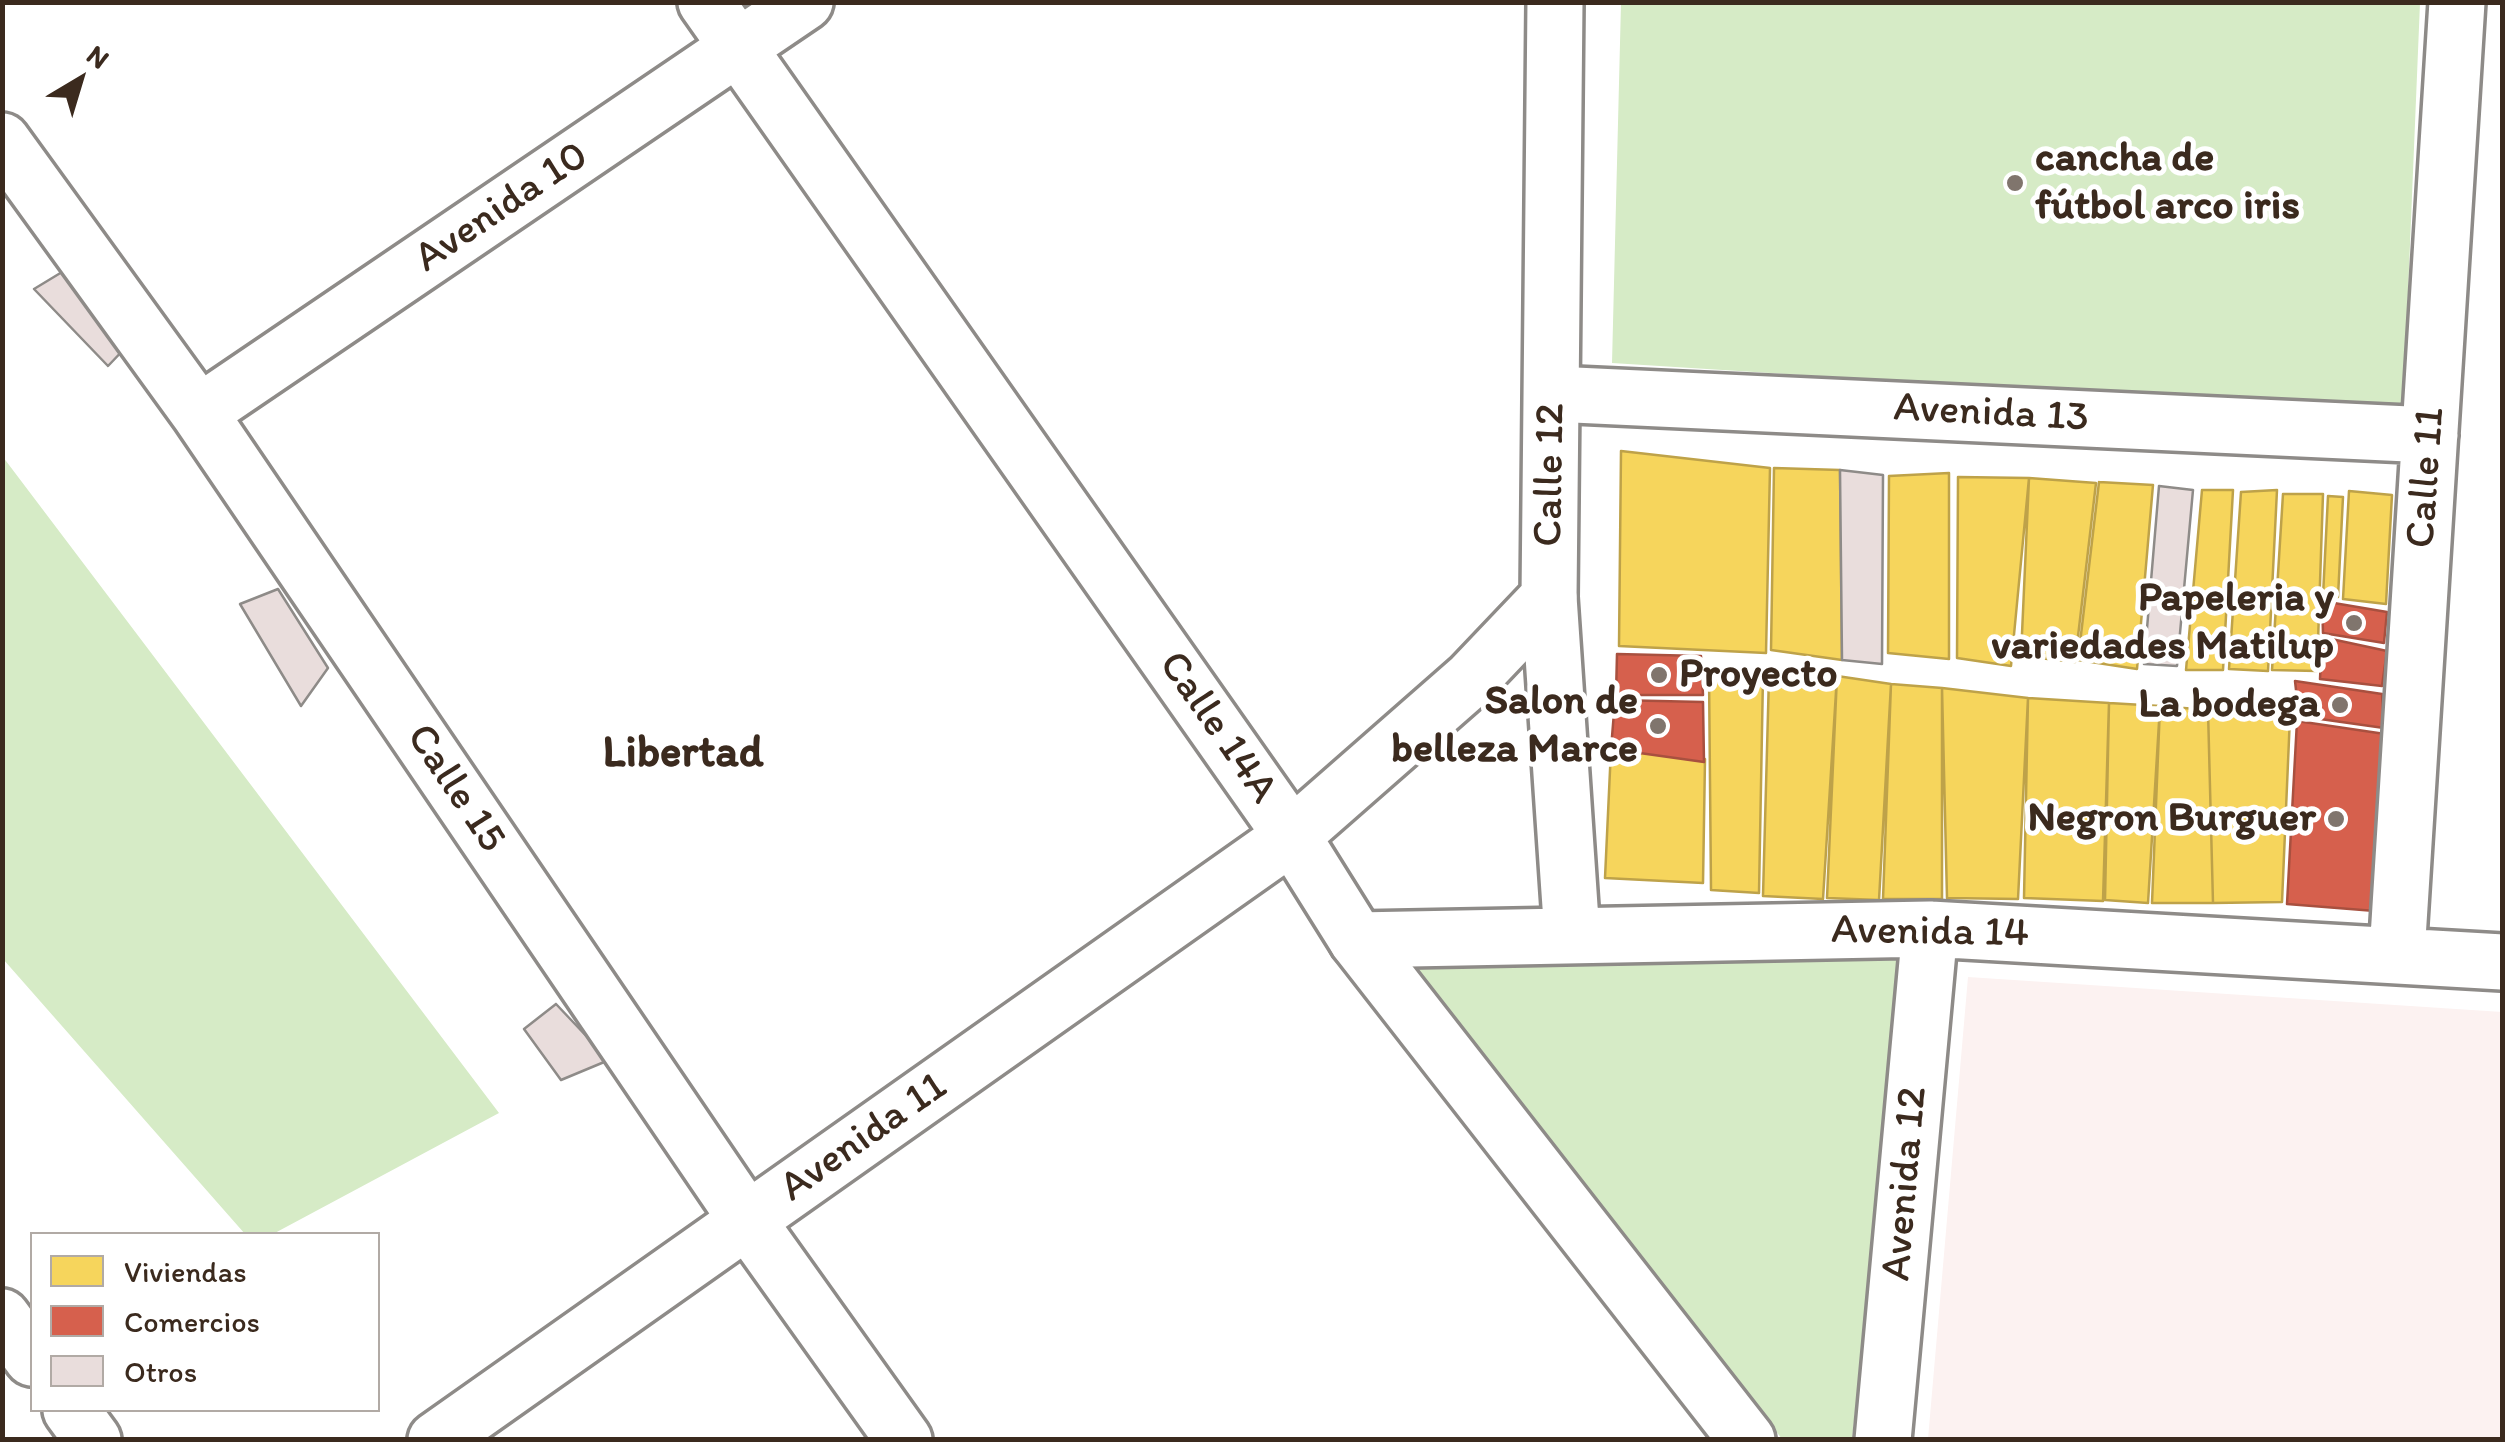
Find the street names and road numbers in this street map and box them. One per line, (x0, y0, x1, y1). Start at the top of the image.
street label: Avenida 10 (406, 132, 598, 284)
street label: Avenida 13 (1892, 384, 2090, 444)
street label: Calle 12 (1525, 403, 1577, 547)
street label: Calle 11 (2397, 406, 2457, 550)
street label: Calle 14A (1147, 642, 1287, 814)
street label: Calle 15 (394, 715, 516, 863)
street label: Avenida 14 (1831, 906, 2029, 960)
street label: Avenida 11 (771, 1062, 957, 1214)
street label: Avenida 12 (1872, 1085, 1940, 1283)

